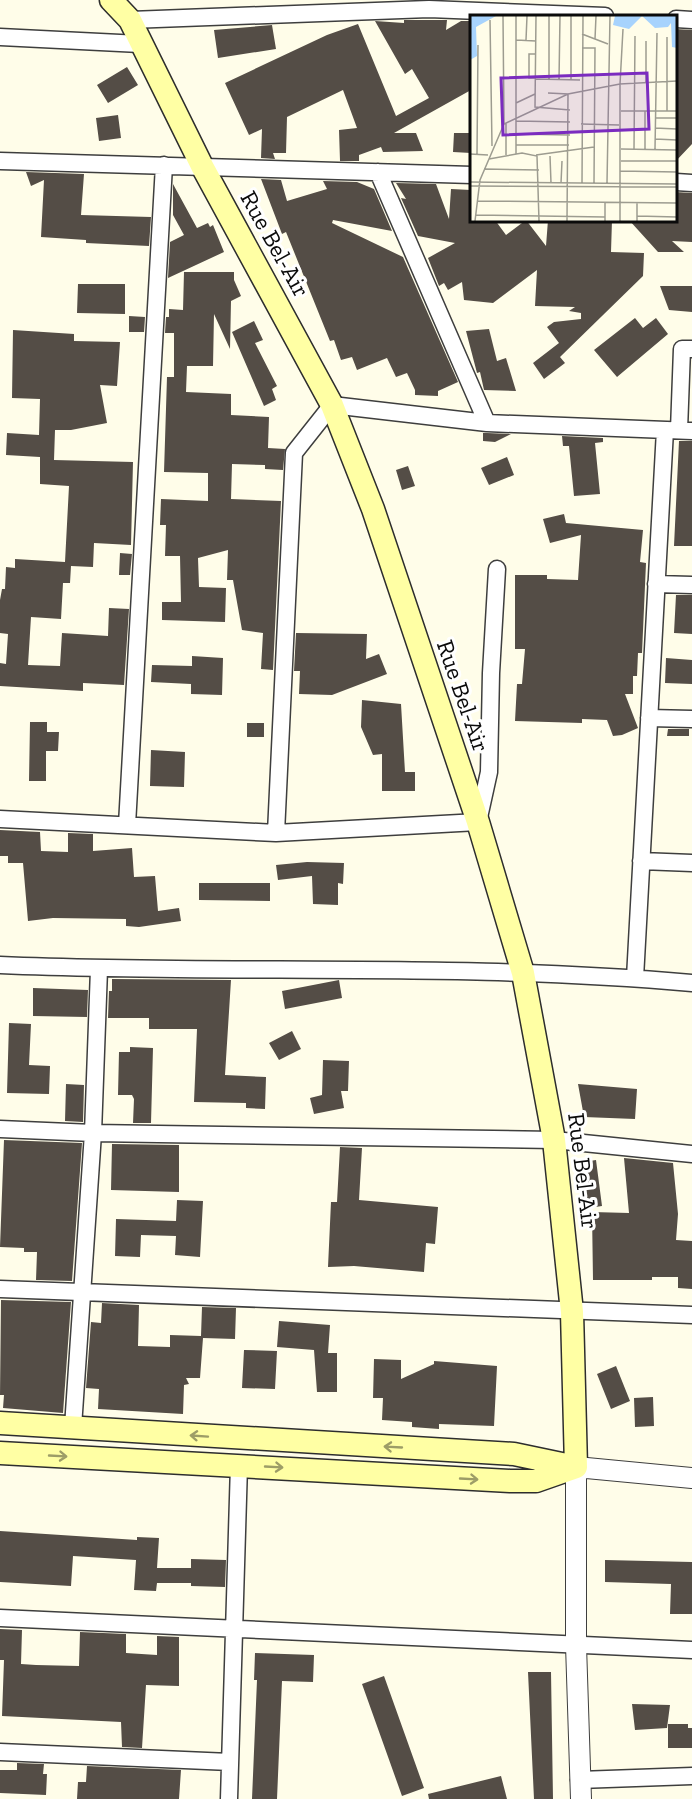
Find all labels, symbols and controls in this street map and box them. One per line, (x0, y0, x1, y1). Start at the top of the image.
inset map (470, 15, 677, 222)
street label: Rue Bel-Air (234, 186, 316, 302)
street label: Rue Bel-Air (431, 636, 496, 756)
street label: Rue Bel-Air (562, 1111, 605, 1231)
one-way arrow (189, 1430, 209, 1441)
one-way arrow (384, 1441, 404, 1452)
one-way arrow (48, 1450, 68, 1461)
one-way arrow (264, 1462, 284, 1473)
one-way arrow (458, 1474, 478, 1485)

